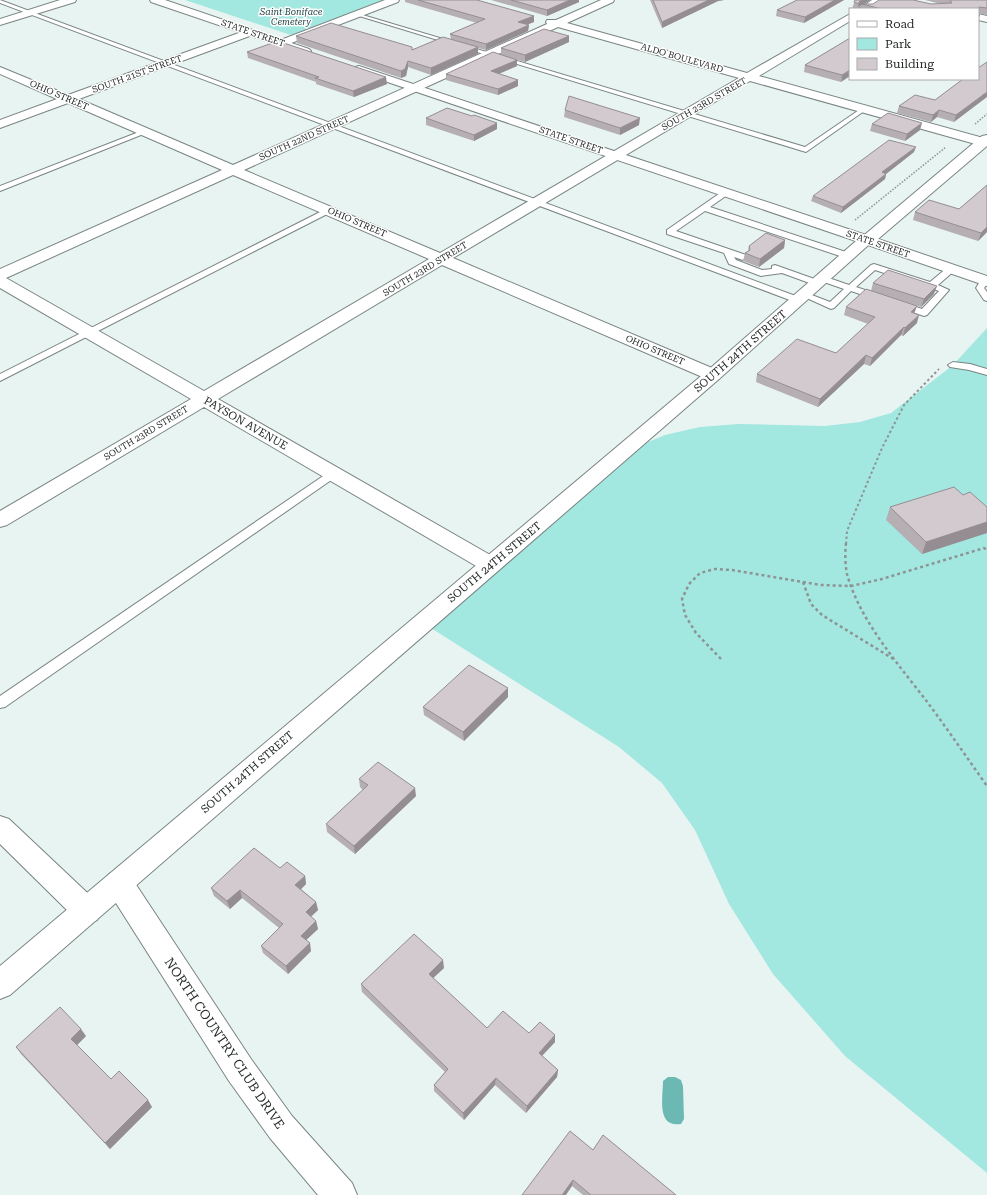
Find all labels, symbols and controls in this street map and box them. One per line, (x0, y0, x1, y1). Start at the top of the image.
park label: Saint Boniface Cemetery (259, 7, 323, 27)
legend (849, 8, 979, 80)
street label: STATE STREET (220, 17, 286, 49)
text: Road (885, 17, 915, 31)
text: Park (885, 37, 912, 51)
street label: ALDO BOULEVARD (640, 41, 724, 75)
street label: SOUTH 21ST STREET (91, 53, 183, 95)
text: Building (885, 57, 934, 71)
street label: SOUTH 23RD STREET (660, 76, 748, 132)
street label: OHIO STREET (28, 78, 90, 112)
street label: SOUTH 22ND STREET (257, 114, 351, 162)
street label: STATE STREET (538, 124, 604, 156)
street label: OHIO STREET (326, 205, 388, 239)
street label: STATE STREET (845, 228, 911, 260)
street label: SOUTH 23RD STREET (381, 240, 469, 298)
street label: SOUTH 24TH STREET (691, 308, 789, 395)
street label: OHIO STREET (624, 333, 686, 367)
street label: PAYSON AVENUE (202, 394, 290, 453)
street label: SOUTH 23RD STREET (102, 404, 190, 462)
street label: SOUTH 24TH STREET (445, 519, 544, 605)
street label: SOUTH 24TH STREET (198, 729, 296, 816)
street label: NORTH COUNTRY CLUB DRIVE (162, 955, 288, 1132)

